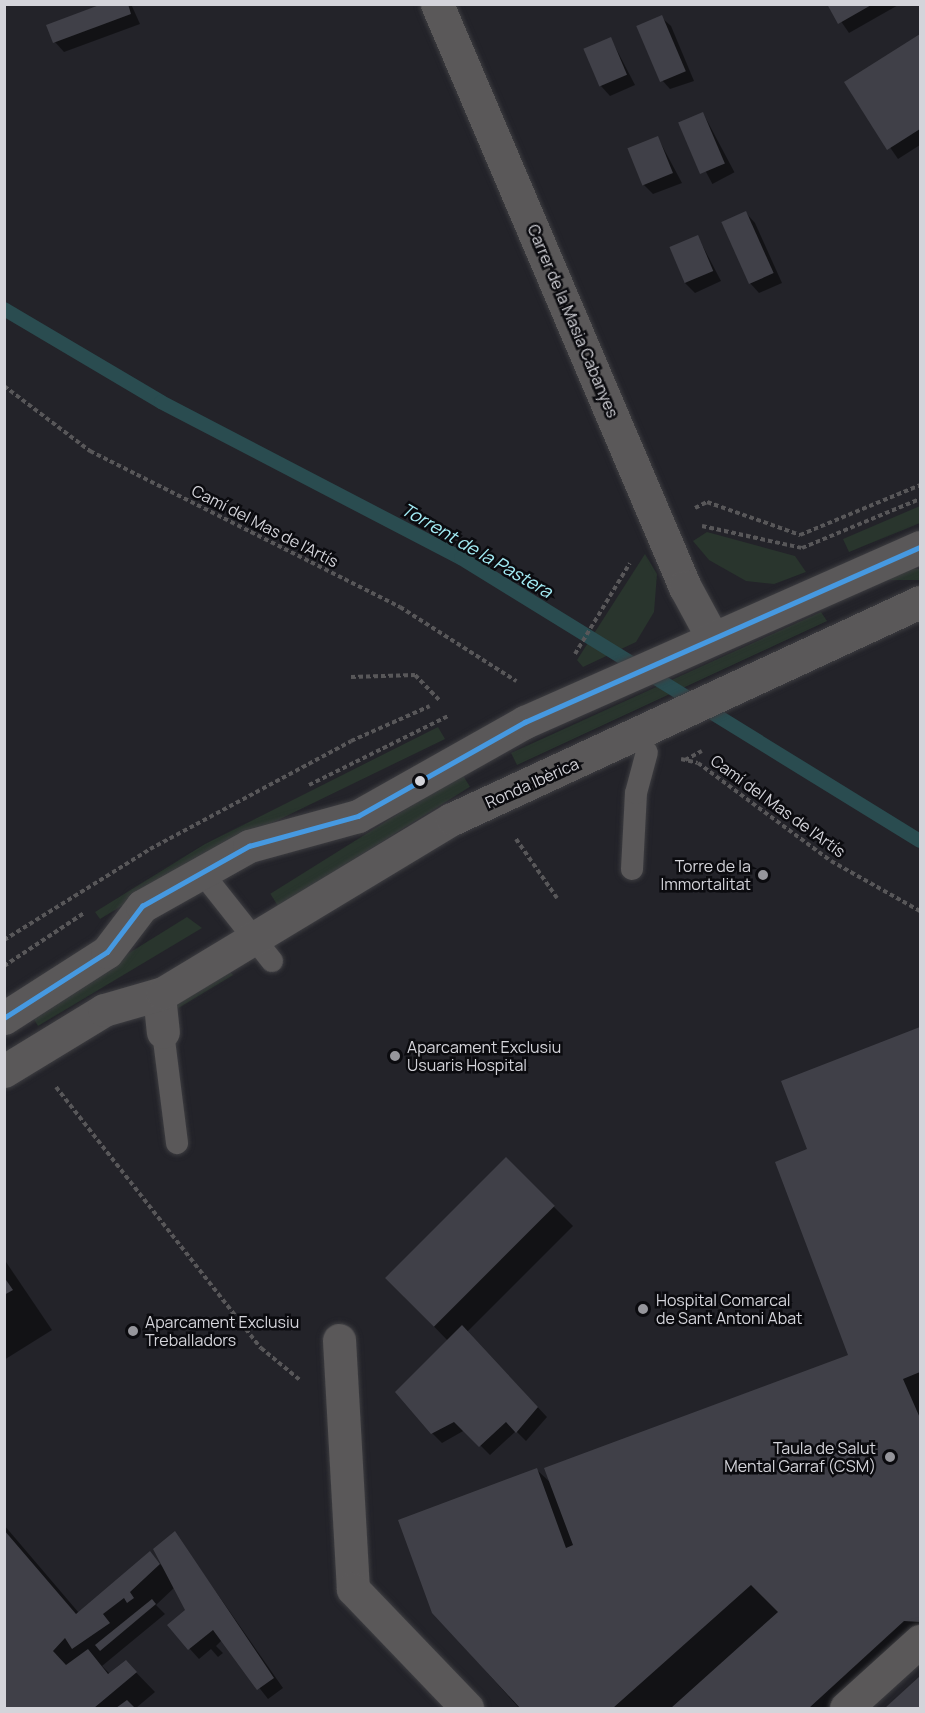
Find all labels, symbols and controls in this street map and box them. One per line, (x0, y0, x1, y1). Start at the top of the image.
street label: Carrer de la Masia Cabanyes (523, 221, 623, 421)
street label: Camí del Mas de l'Artís (189, 481, 341, 571)
water label: Torrent de la Pastera (398, 498, 556, 602)
street label: Camí del Mas de l'Artís (707, 751, 849, 861)
street label: Ronda Ibèrica (482, 754, 582, 812)
unlabelled marker (414, 775, 426, 787)
place label: Torre de la Immortalitat (660, 856, 751, 894)
marker: Torre de la Immortalitat (756, 868, 770, 882)
place label: Aparcament Exclusiu Usuaris Hospital (407, 1037, 561, 1075)
marker: Aparcament Exclusiu Usuaris Hospital (388, 1049, 402, 1063)
place label: Hospital Comarcal de Sant Antoni Abat (656, 1290, 802, 1328)
marker: Hospital Comarcal de Sant Antoni Abat (634, 1300, 652, 1318)
place label: Aparcament Exclusiu Treballadors (145, 1312, 299, 1350)
marker: Aparcament Exclusiu Treballadors (126, 1324, 140, 1338)
place label: Taula de Salut Mental Garraf (CSM) (724, 1438, 876, 1476)
marker: Taula de Salut Mental Garraf (CSM) (881, 1448, 899, 1466)

